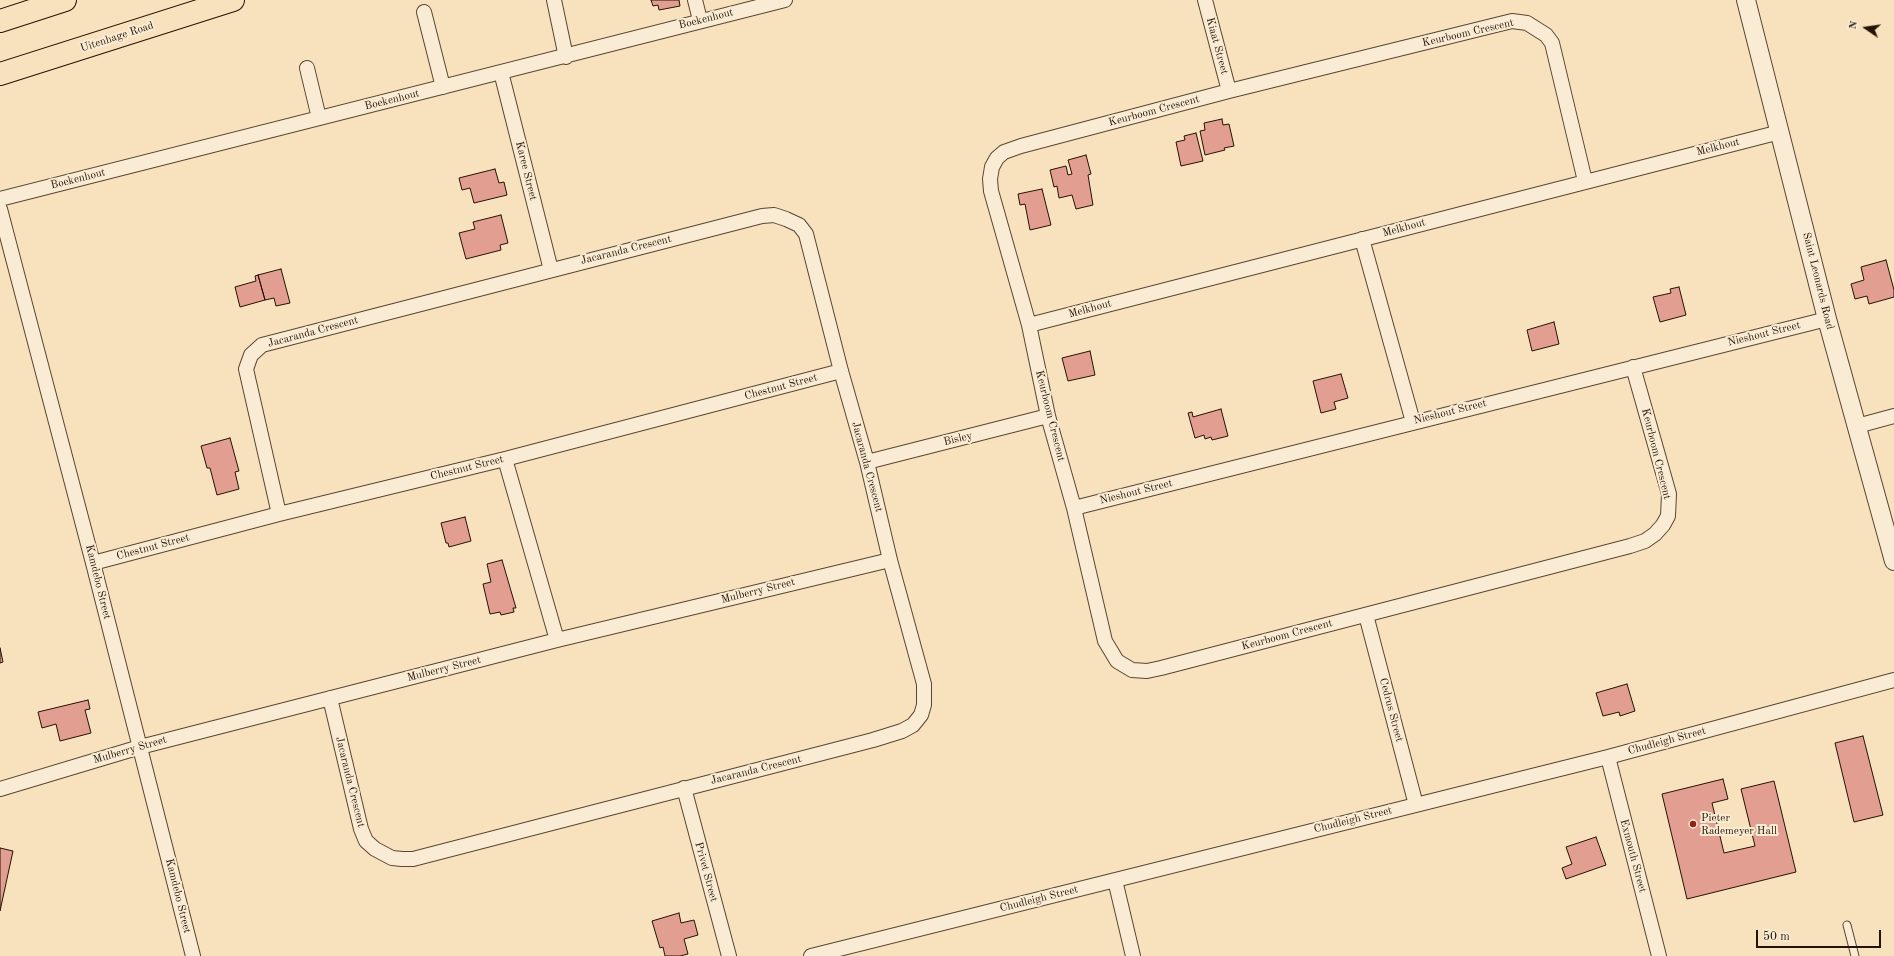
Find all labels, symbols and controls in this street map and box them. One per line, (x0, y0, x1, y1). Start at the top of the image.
street label: Boekenhout (677, 6, 735, 32)
north arrow (1846, 8, 1886, 48)
street label: Kiaat Street (1203, 16, 1231, 76)
street label: Keurboom Crescent (1421, 16, 1515, 50)
street label: Uitenhage Road (79, 19, 155, 55)
text: N (1848, 20, 1860, 31)
street label: Boekenhout (363, 87, 421, 113)
street label: Keurboom Crescent (1107, 93, 1201, 129)
street label: Melkhout (1695, 135, 1741, 159)
street label: Karee Street (512, 140, 540, 202)
street label: Boekenhout (49, 166, 107, 192)
street label: Melkhout (1381, 216, 1427, 240)
street label: Saint Leonards Road (1800, 231, 1836, 331)
street label: Jacaranda Crescent (579, 232, 673, 268)
street label: Melkhout (1067, 297, 1113, 321)
street label: Jacaranda Crescent (266, 314, 360, 350)
street label: Nieshout Street (1726, 319, 1802, 349)
street label: Keurboom Crescent (1032, 369, 1068, 463)
street label: Chestnut Street (743, 371, 819, 403)
street label: Nieshout Street (1412, 397, 1488, 427)
street label: Keurboom Crescent (1638, 407, 1674, 501)
street label: Jacaranda Crescent (849, 420, 885, 514)
street label: Bisley (942, 429, 974, 449)
street label: Chestnut Street (429, 453, 505, 483)
street label: Nieshout Street (1098, 477, 1174, 507)
street label: Chestnut Street (115, 531, 191, 563)
street label: Kamdebo Street (82, 543, 114, 621)
street label: Mulberry Street (720, 575, 796, 607)
street label: Keurboom Crescent (1240, 617, 1334, 653)
street label: Mulberry Street (406, 653, 482, 685)
street label: Cedrus Street (1376, 677, 1406, 743)
street label: Chudleigh Street (1627, 724, 1707, 758)
street label: Mulberry Street (92, 733, 168, 767)
street label: Jacaranda Crescent (332, 735, 368, 829)
street label: Jacaranda Crescent (709, 752, 803, 788)
street label: Chudleigh Street (1313, 804, 1393, 836)
place label: Pieter Rademeyer Hall (1701, 811, 1777, 837)
street label: Exmouth Street (1617, 818, 1649, 894)
marker: Pieter Rademeyer Hall (1688, 819, 1698, 829)
street label: Privet Street (692, 841, 720, 903)
street label: Kamdebo Street (162, 857, 194, 935)
street label: Chudleigh Street (999, 883, 1079, 915)
scale bar (1758, 922, 1883, 948)
text: 50 m (1763, 931, 1790, 943)

